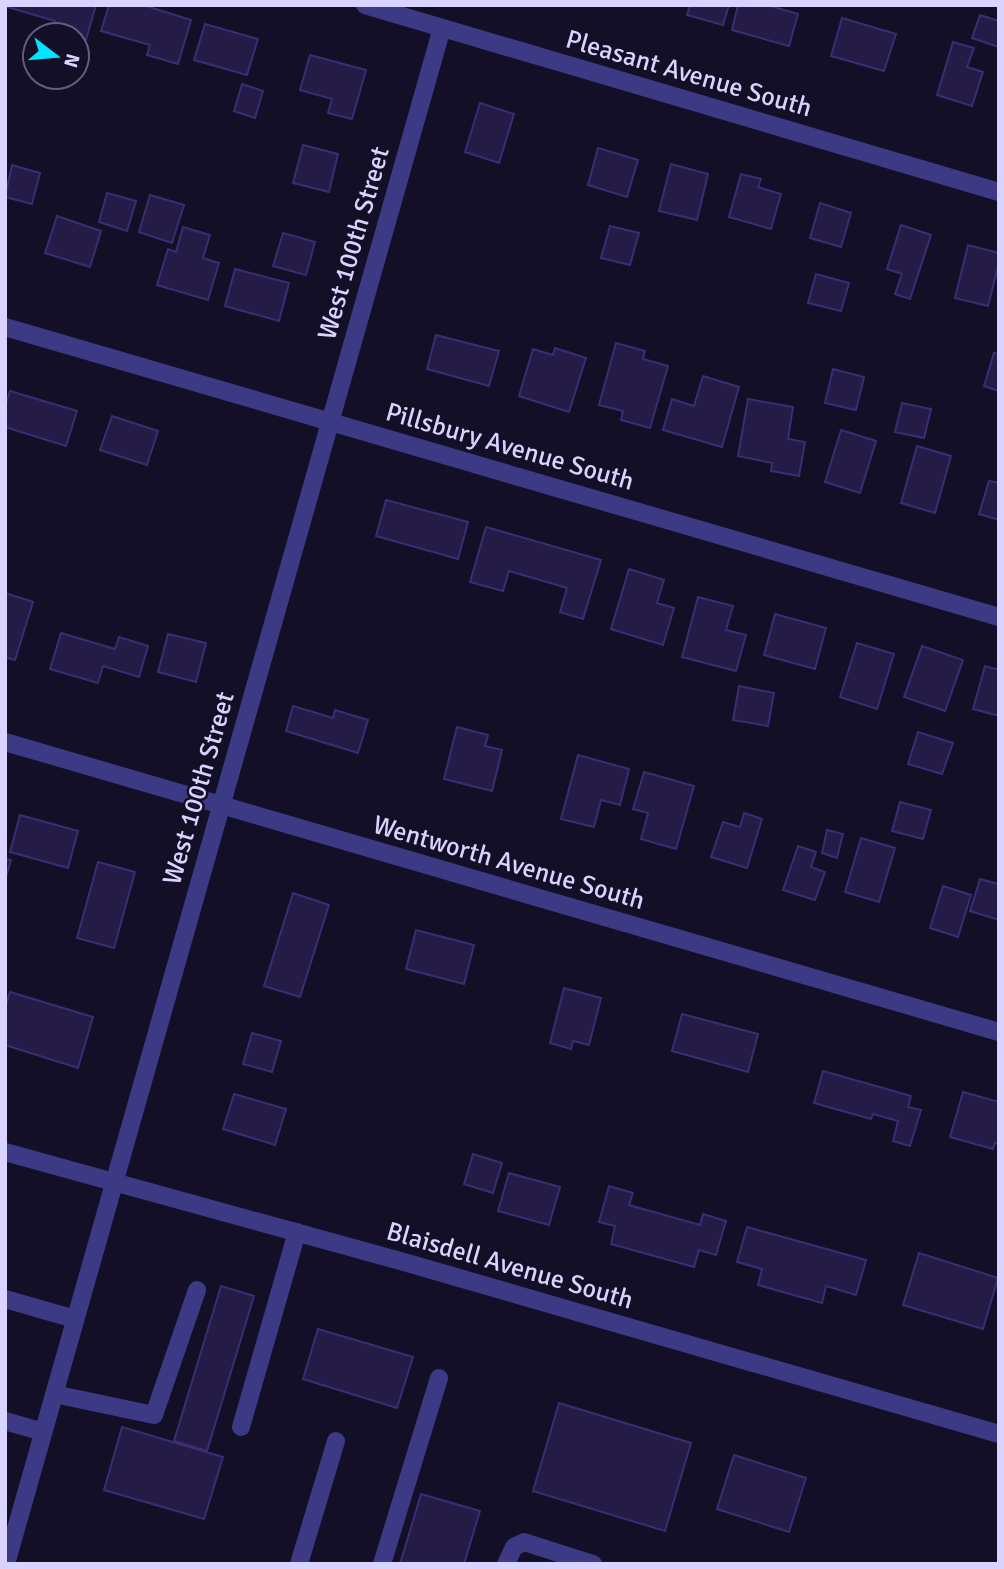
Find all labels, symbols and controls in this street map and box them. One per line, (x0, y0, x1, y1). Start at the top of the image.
north arrow (21, 21, 91, 91)
street label: Pleasant Avenue South (562, 24, 815, 124)
text: N (58, 51, 85, 70)
street label: West 100th Street (311, 143, 397, 343)
street label: Pillsbury Avenue South (382, 396, 638, 498)
street label: West 100th Street (156, 688, 242, 888)
street label: Wentworth Avenue South (369, 809, 648, 917)
street label: Blaisdell Avenue South (383, 1215, 637, 1316)

